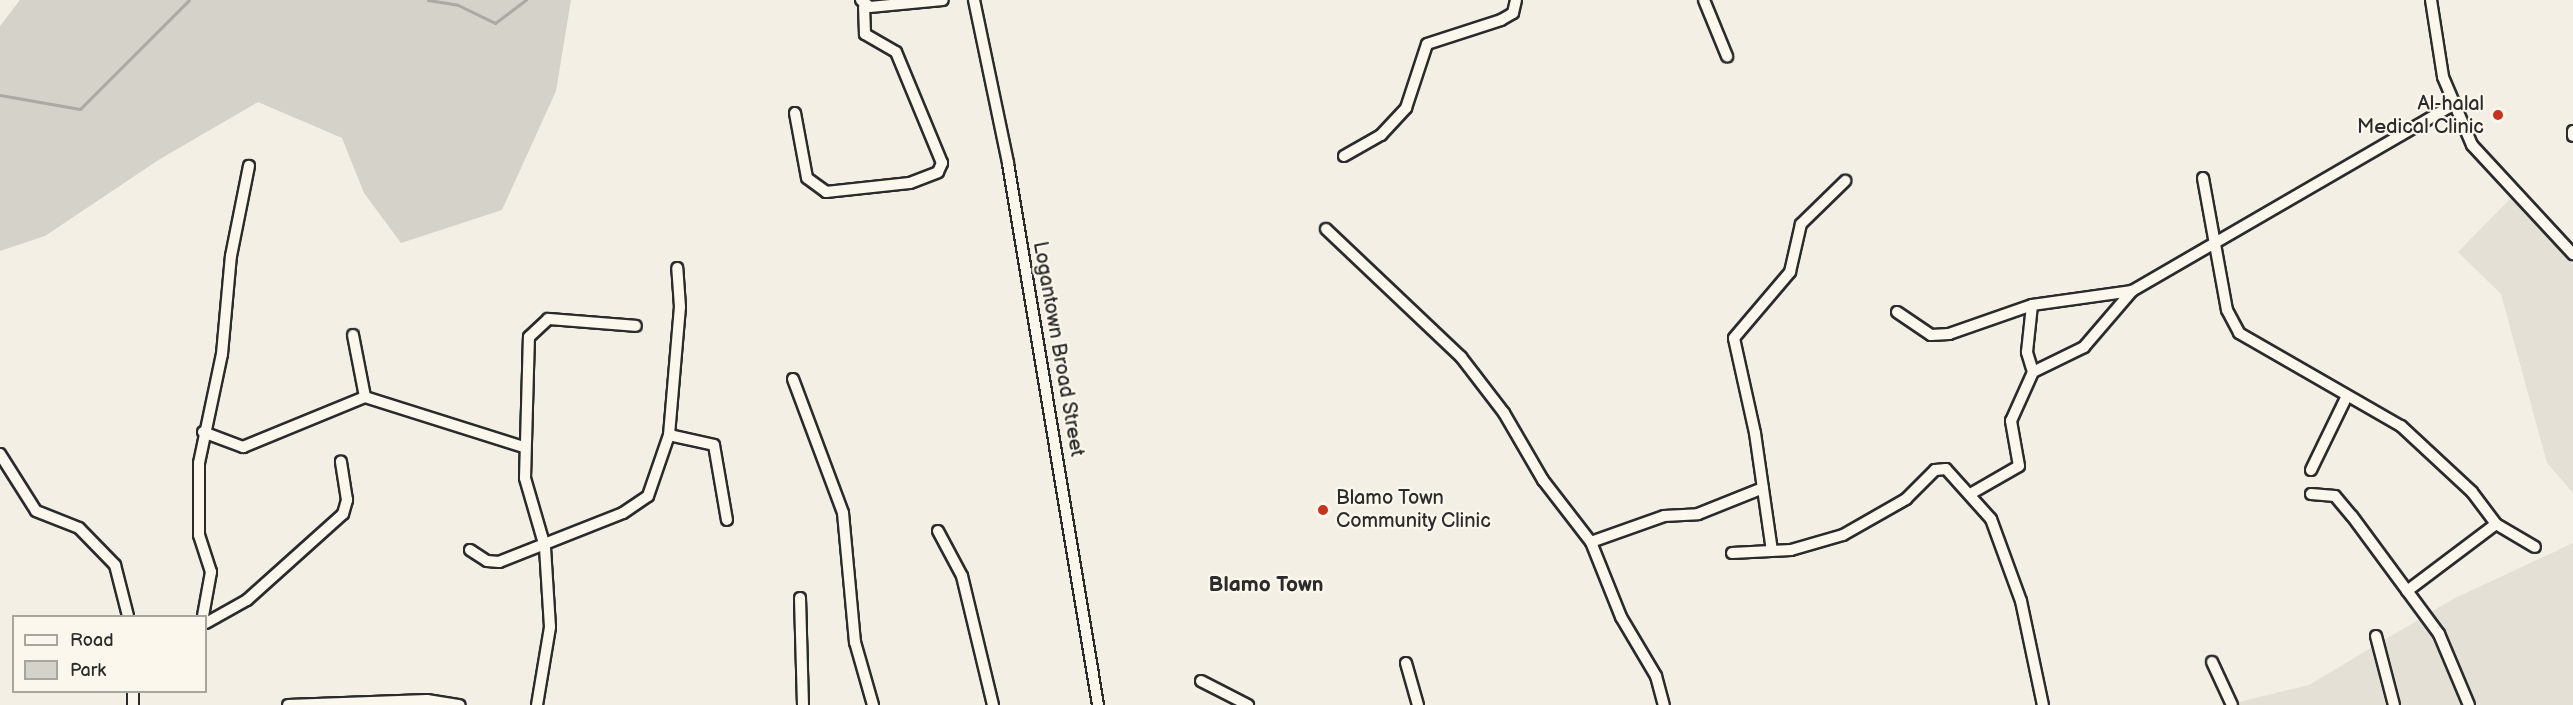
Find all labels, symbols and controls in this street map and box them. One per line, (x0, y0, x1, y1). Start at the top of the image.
place label: Al-halal Medical Clinic (2357, 92, 2484, 139)
marker: Al-halal Medical Clinic (2489, 106, 2507, 124)
street label: Logantown Broad Street (1027, 239, 1089, 459)
place label: Blamo Town Community Clinic (1336, 486, 1492, 533)
marker: Blamo Town Community Clinic (1314, 501, 1332, 519)
district label: Blamo Town (1209, 572, 1323, 598)
legend (12, 615, 207, 693)
text: Road (70, 630, 114, 651)
text: Park (70, 660, 106, 681)

